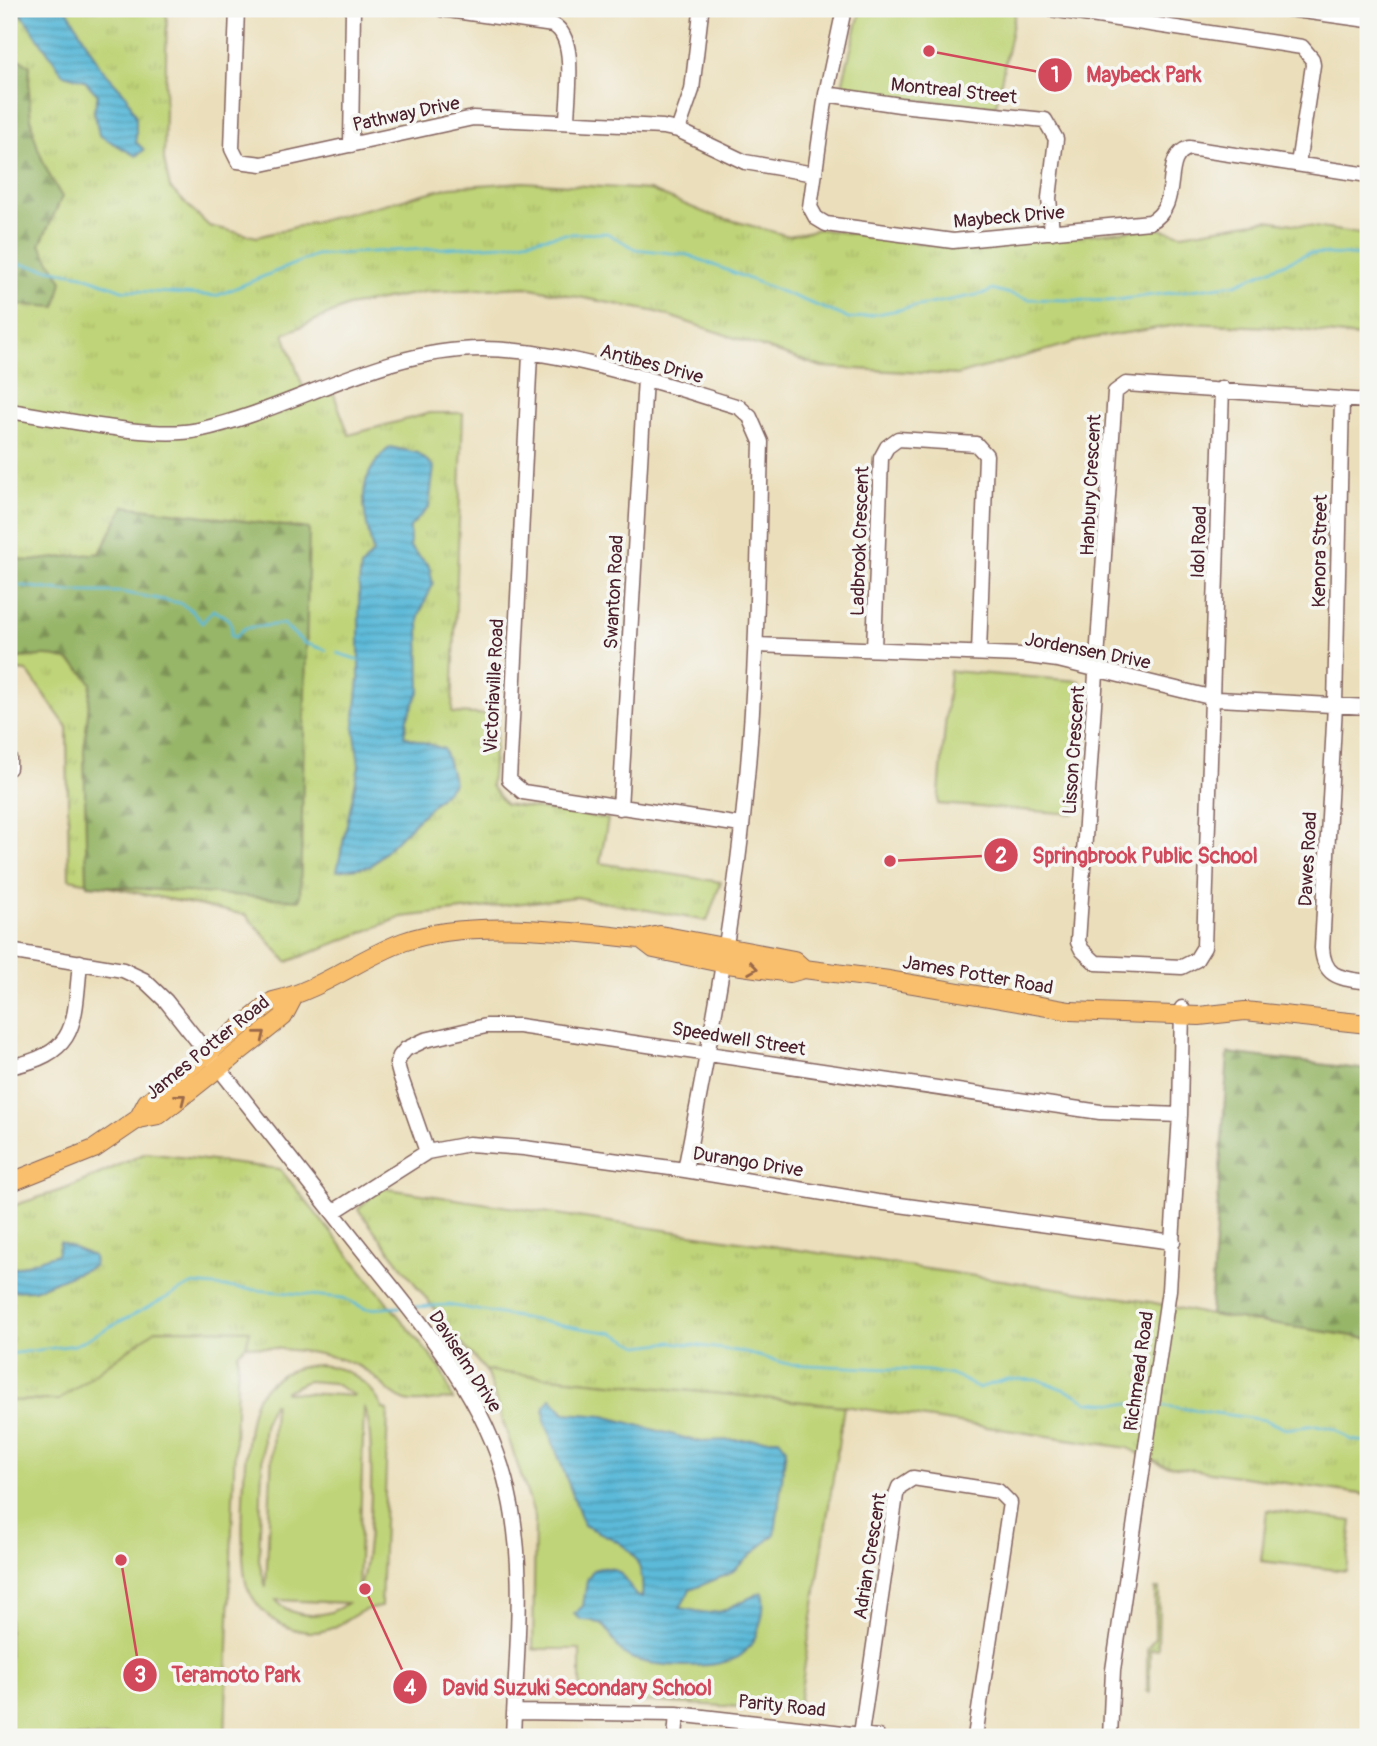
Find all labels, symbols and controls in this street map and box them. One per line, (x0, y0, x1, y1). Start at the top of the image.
callout: Maybeck Park (1037, 54, 1216, 96)
text: 1 (1051, 62, 1059, 89)
text: Maybeck Park (1086, 62, 1202, 89)
street label: Montreal Street (890, 72, 1018, 110)
street label: Pathway Drive (350, 91, 463, 137)
street label: Maybeck Drive (952, 200, 1066, 234)
street label: Antibes Drive (598, 339, 707, 389)
street label: Hanbury Crescent (1075, 413, 1107, 556)
street label: Ladbrook Crescent (845, 465, 875, 616)
street label: Kenora Street (1307, 494, 1333, 608)
street label: Idol Road (1186, 505, 1212, 579)
street label: Swanton Road (599, 534, 629, 650)
street label: Victoriaville Road (478, 618, 510, 754)
street label: Jordensen Drive (1023, 627, 1153, 675)
street label: Lisson Crescent (1058, 685, 1090, 815)
street label: Dawes Road (1294, 811, 1322, 907)
callout: Springbrook Public School (984, 834, 1272, 876)
text: 2 (995, 843, 1007, 870)
text: Springbrook Public School (1032, 843, 1258, 870)
street label: James Potter Road (901, 950, 1055, 1000)
one-way arrow (747, 960, 759, 975)
street label: James Potter Road (141, 990, 274, 1105)
street label: Speedwell Street (670, 1017, 808, 1061)
one-way arrow (252, 1031, 265, 1043)
one-way arrow (173, 1094, 186, 1106)
street label: Durango Drive (691, 1141, 805, 1183)
street label: Daviselm Drive (423, 1306, 507, 1418)
street label: Richmead Road (1119, 1310, 1159, 1433)
street label: Adrian Crescent (848, 1491, 892, 1621)
callout: Teramoto Park (122, 1654, 314, 1696)
text: 3 (134, 1662, 146, 1689)
text: Teramoto Park (170, 1662, 301, 1689)
callout: David Suzuki Secondary School (393, 1666, 726, 1708)
text: 4 (404, 1675, 417, 1702)
text: David Suzuki Secondary School (442, 1675, 712, 1702)
street label: Parity Road (737, 1689, 827, 1723)

